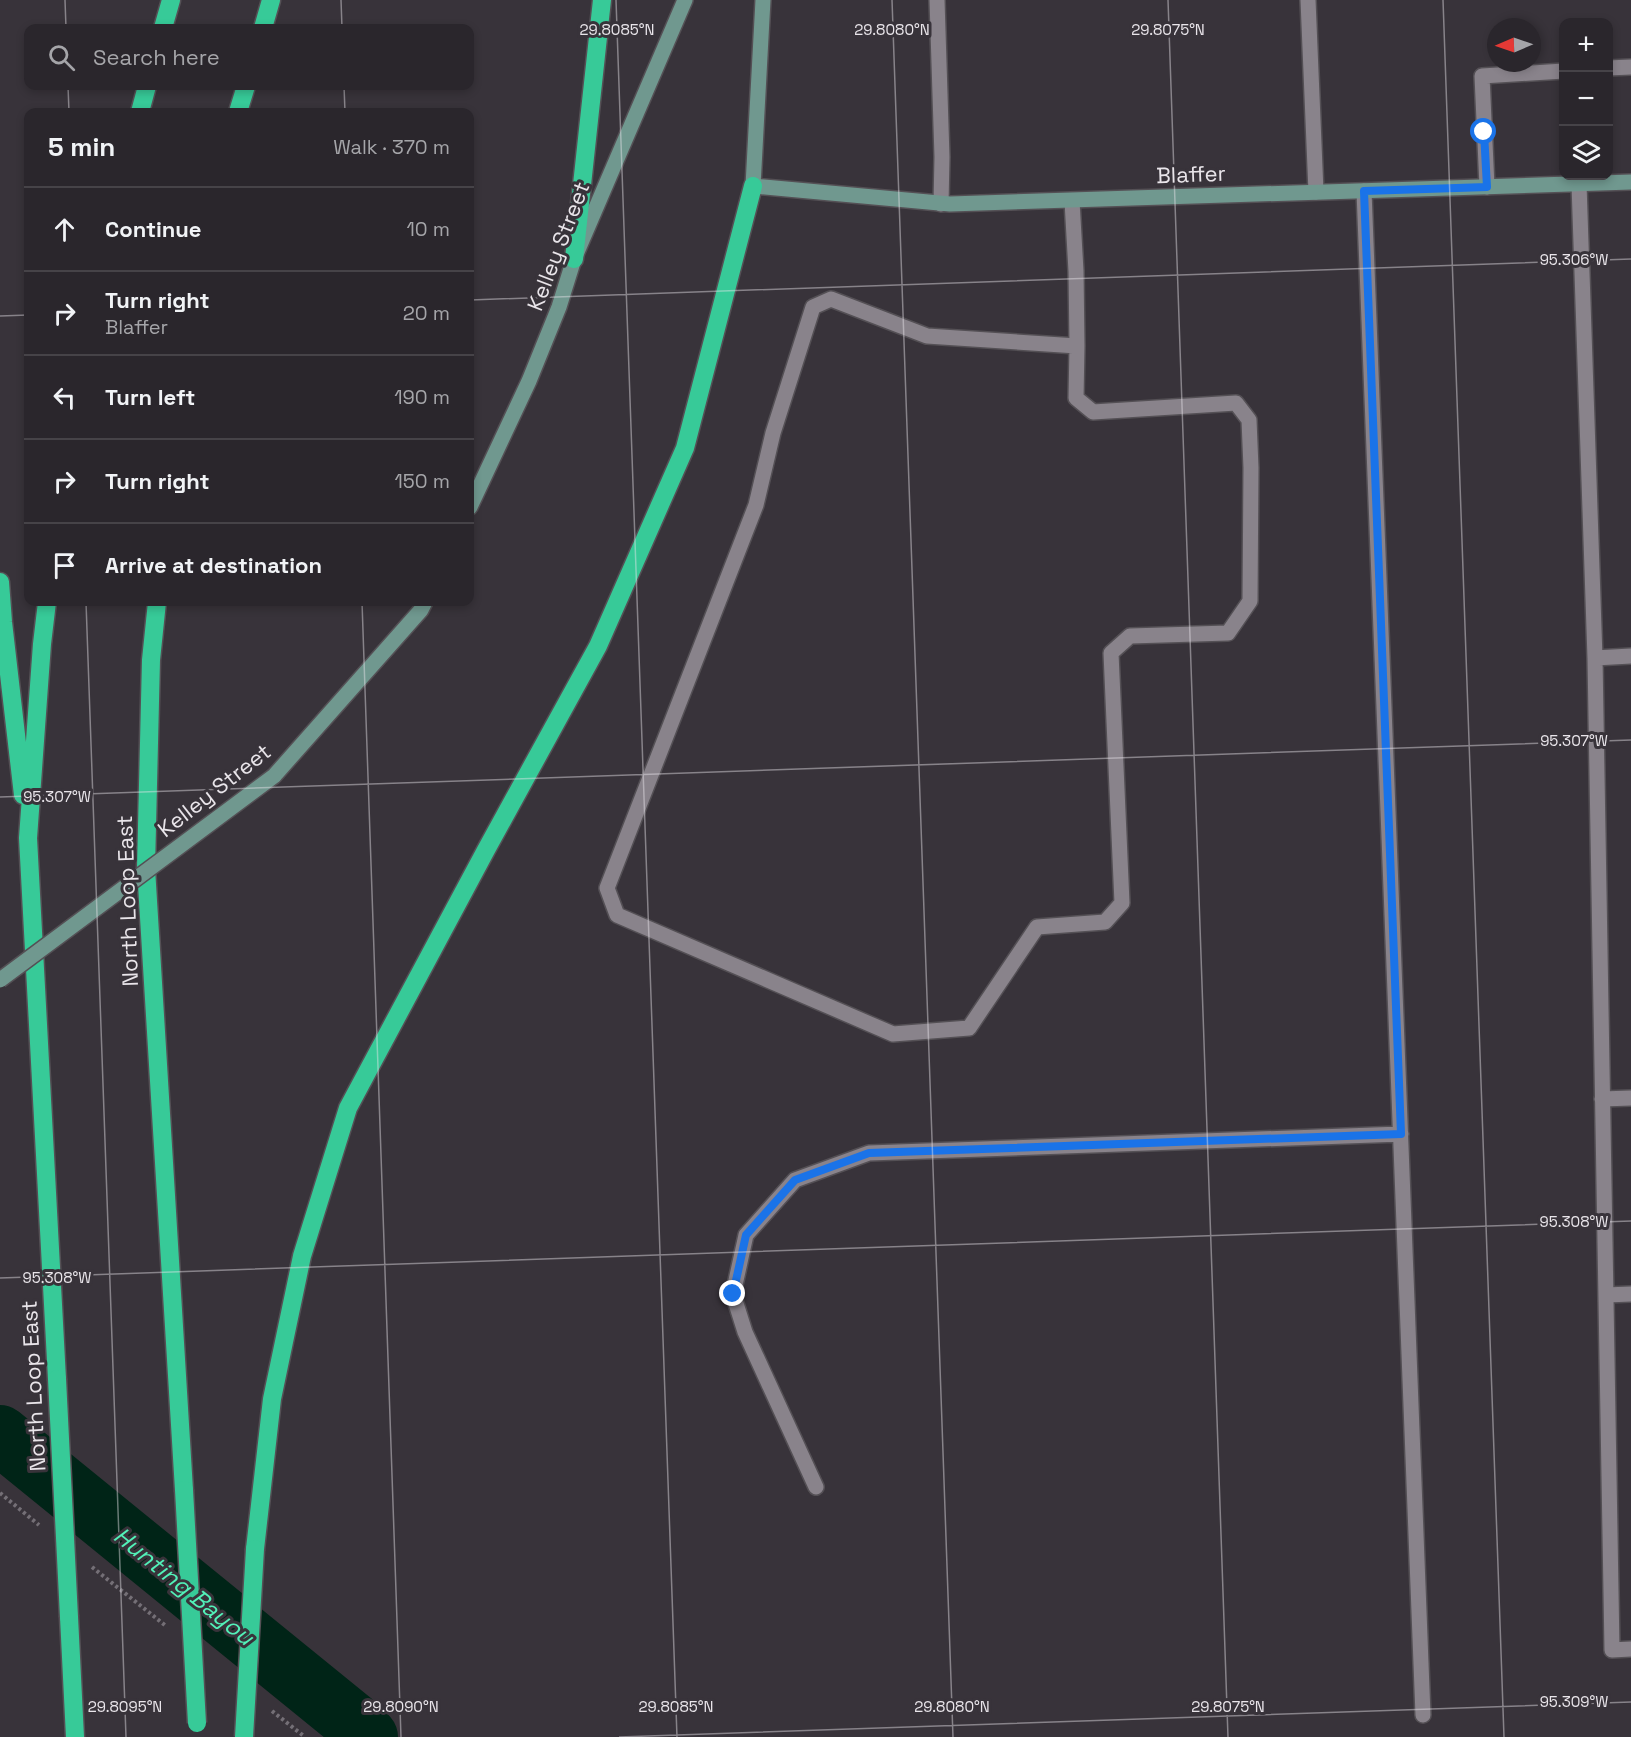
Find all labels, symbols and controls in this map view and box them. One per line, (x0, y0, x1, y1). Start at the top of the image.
north arrow (1487, 18, 1541, 72)
map controls (1559, 18, 1613, 180)
button: + (1559, 18, 1613, 72)
text: 29.8085°N (580, 20, 654, 39)
text: 29.8080°N (854, 20, 930, 39)
text: 29.8075°N (1131, 20, 1205, 39)
search box (24, 24, 474, 90)
icon: search (45, 41, 78, 74)
text: Search here (93, 43, 220, 71)
button: − (1559, 72, 1613, 126)
route start (1470, 118, 1496, 144)
button: layers (1559, 126, 1613, 180)
text: 5 min (48, 130, 115, 164)
text: Walk · 370 m (333, 134, 450, 160)
street label: Blaffer (1156, 159, 1226, 189)
street label: Kelley Street (521, 177, 595, 315)
icon: ahead (48, 213, 81, 246)
text: Continue (105, 215, 201, 243)
text: 10 m (406, 216, 450, 242)
text: 95.306°W (1540, 250, 1608, 269)
text: Turn right (105, 286, 210, 314)
icon: right (48, 297, 81, 330)
text: 20 m (403, 300, 450, 326)
text: Blaffer (105, 314, 168, 340)
icon: left (48, 381, 81, 414)
text: Turn left (105, 383, 195, 411)
text: 190 m (394, 384, 450, 410)
icon: right (48, 465, 81, 498)
text: Turn right (105, 467, 210, 495)
text: 150 m (395, 468, 450, 494)
icon: arrive (48, 549, 81, 582)
text: Arrive at destination (105, 551, 322, 579)
text: 95.307°W (1540, 731, 1608, 750)
street label: Kelley Street (152, 737, 276, 843)
text: 95.307°W (23, 787, 91, 806)
street label: North Loop East (110, 815, 144, 987)
text: 95.308°W (1540, 1212, 1608, 1231)
text: 95.308°W (23, 1268, 91, 1287)
route end (719, 1280, 745, 1306)
street label: North Loop East (15, 1300, 51, 1472)
water label: Hunting Bayou (108, 1520, 261, 1653)
text: 95.309°W (1540, 1692, 1608, 1711)
text: 29.8095°N (88, 1697, 162, 1716)
text: 29.8090°N (363, 1697, 439, 1716)
text: 29.8085°N (639, 1697, 713, 1716)
text: 29.8080°N (914, 1697, 990, 1716)
text: 29.8075°N (1191, 1697, 1265, 1716)

